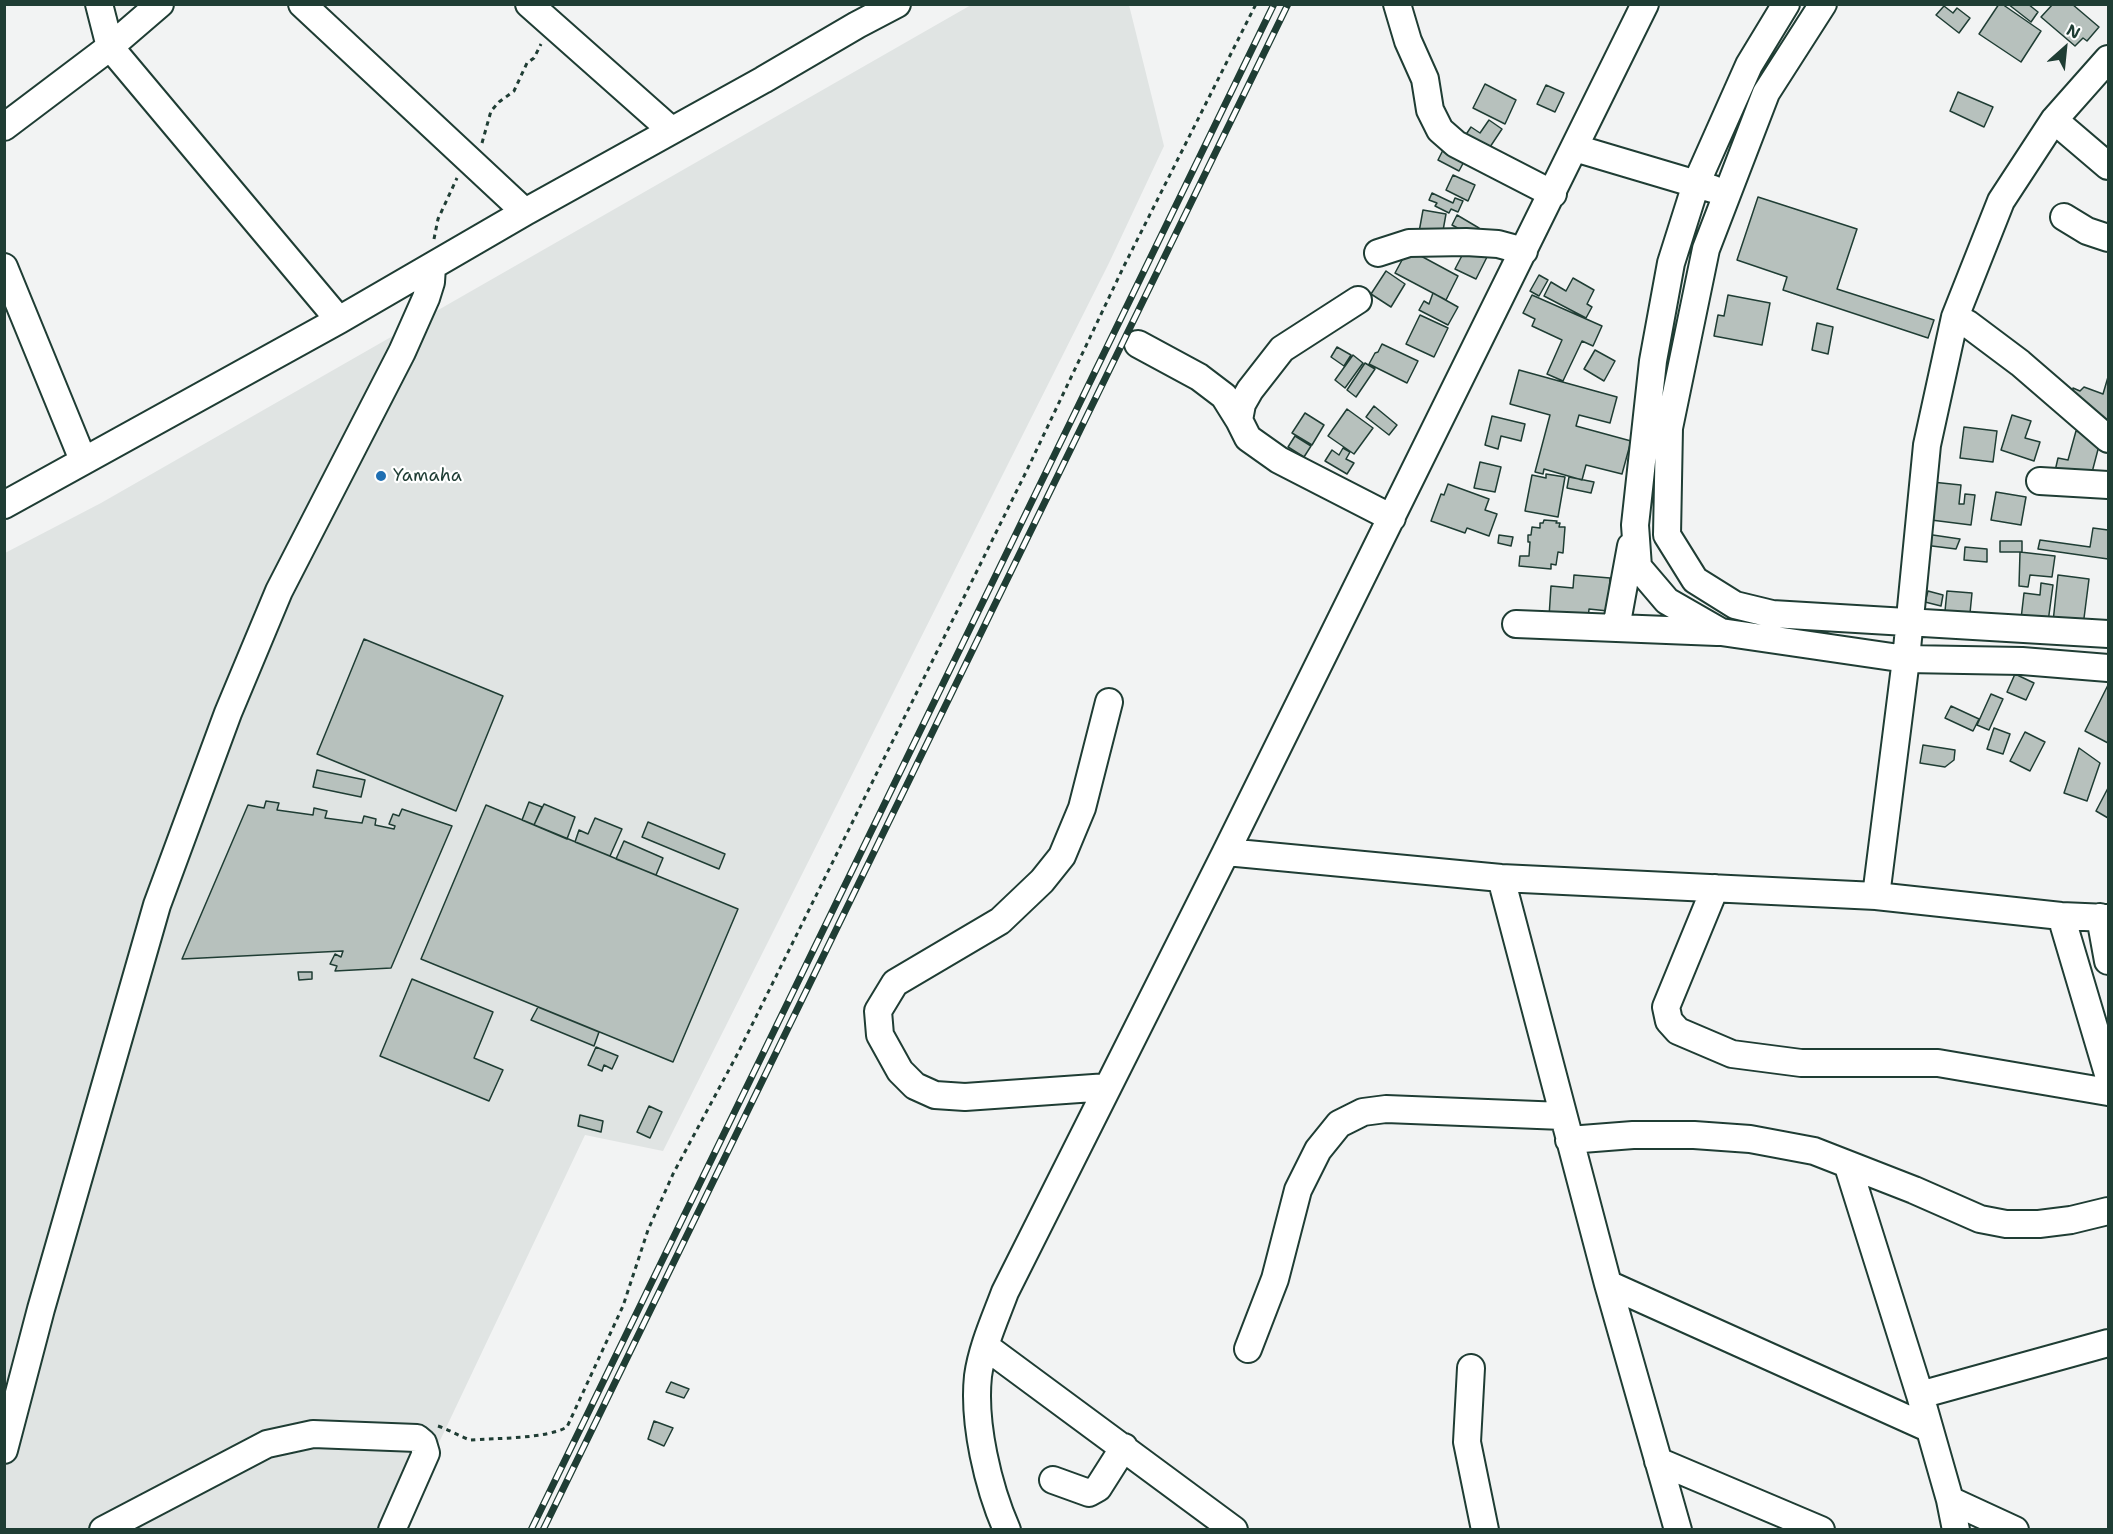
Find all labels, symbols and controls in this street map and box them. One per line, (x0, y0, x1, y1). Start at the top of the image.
north arrow (2035, 18, 2095, 78)
text: N (2063, 19, 2084, 44)
place label: Yamaha (393, 465, 462, 487)
marker: Yamaha (374, 469, 388, 483)

